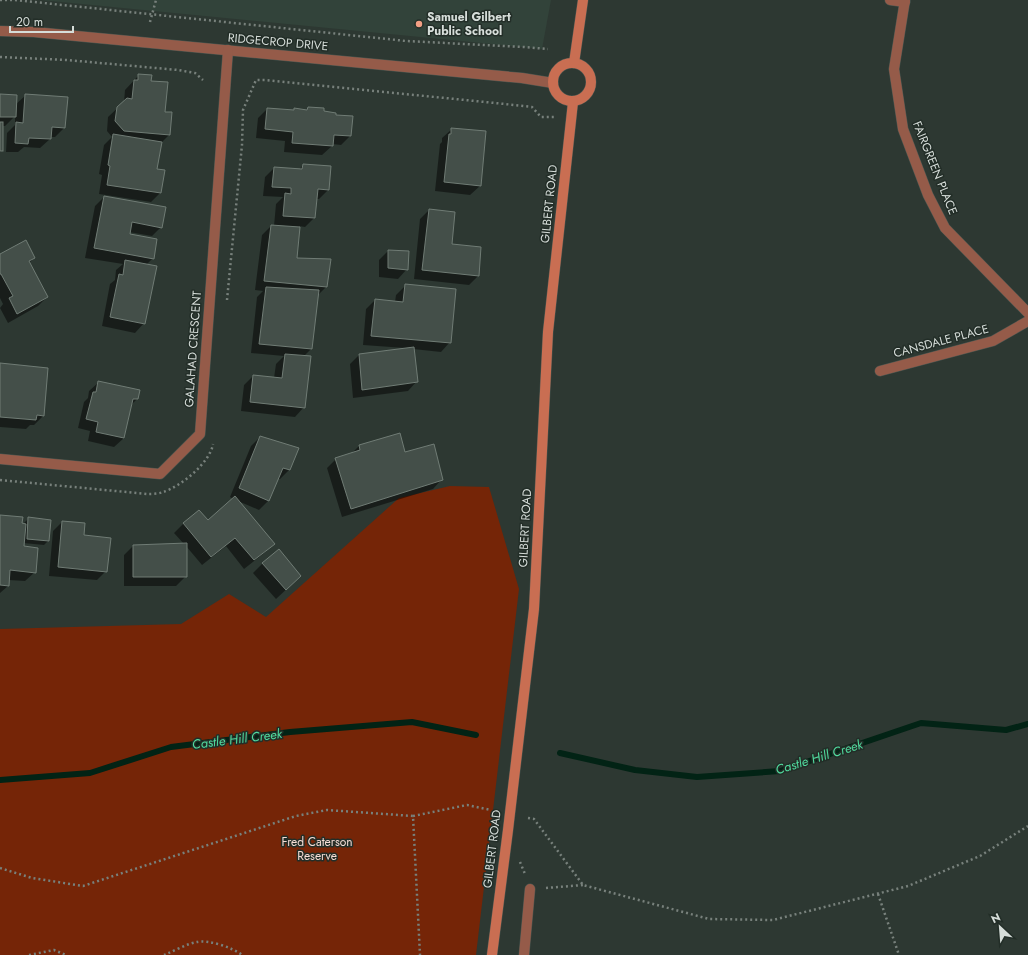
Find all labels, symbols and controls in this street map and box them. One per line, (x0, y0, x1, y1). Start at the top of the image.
scale bar (10, 8, 73, 34)
place label: Samuel Gilbert Public School (427, 8, 511, 40)
text: 20 m (16, 13, 43, 31)
marker: Samuel Gilbert Public School (414, 19, 424, 29)
street label: RIDGECROP DRIVE (227, 29, 329, 55)
street label: FAIRGREEN PLACE (908, 118, 962, 218)
street label: GILBERT ROAD (536, 164, 562, 244)
street label: GALAHAD CRESCENT (180, 290, 206, 408)
street label: CANSDALE PLACE (891, 320, 991, 362)
street label: GILBERT ROAD (514, 488, 536, 568)
water label: Castle Hill Creek (191, 724, 284, 754)
water label: Castle Hill Creek (773, 735, 866, 779)
street label: GILBERT ROAD (478, 809, 506, 889)
park label: Fred Caterson Reserve (281, 833, 353, 865)
north arrow (980, 907, 1020, 947)
text: N (988, 909, 1003, 927)

